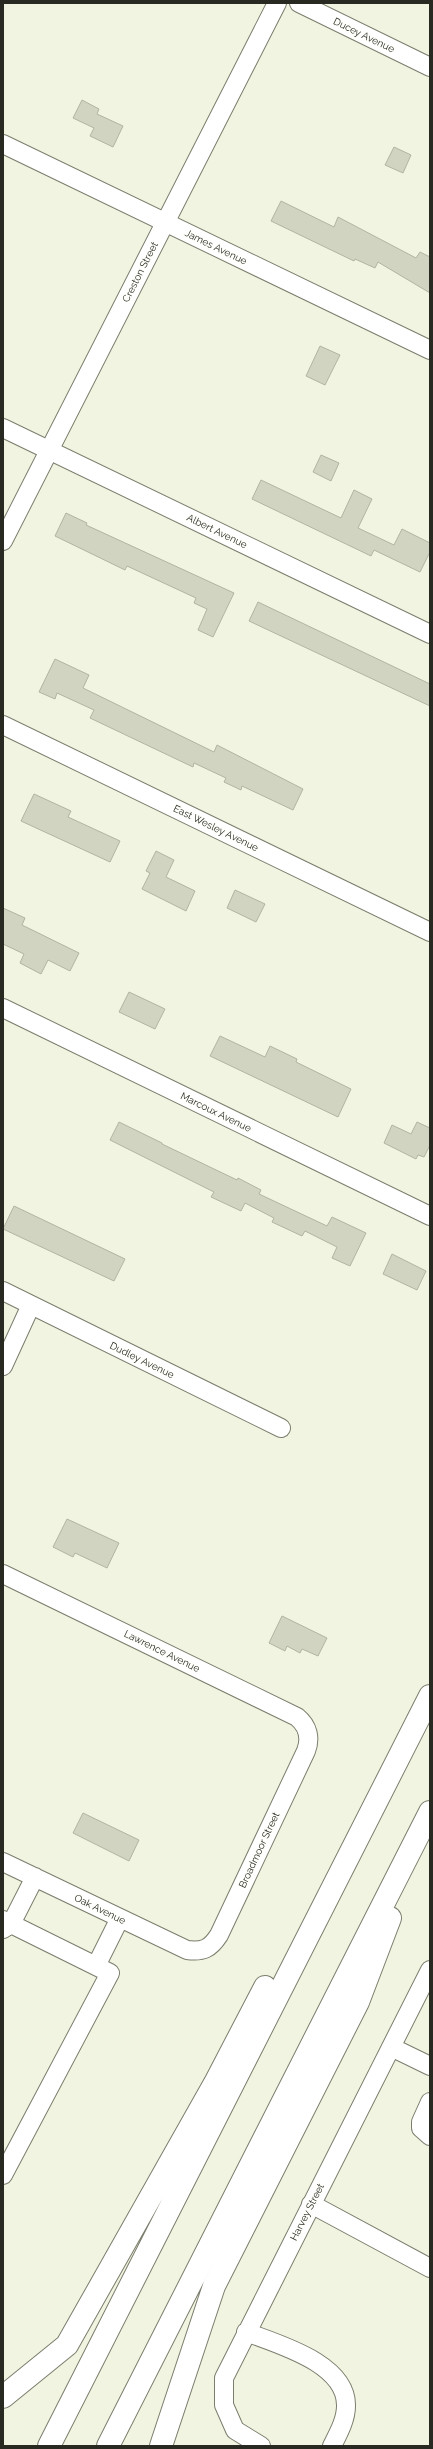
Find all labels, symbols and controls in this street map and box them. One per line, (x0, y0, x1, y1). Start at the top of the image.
street label: Ducey Avenue (332, 15, 397, 55)
street label: James Avenue (183, 227, 249, 267)
street label: Creston Street (120, 239, 160, 304)
street label: Albert Avenue (185, 512, 249, 550)
street label: East Wesley Avenue (172, 803, 260, 853)
street label: Marcoux Avenue (179, 1090, 253, 1134)
street label: Dudley Avenue (108, 1340, 176, 1380)
street label: Lawrence Avenue (122, 1628, 202, 1674)
street label: Broadmoor Street (237, 1810, 282, 1890)
street label: Oak Avenue (73, 1892, 127, 1926)
street label: Harvey Street (288, 2181, 326, 2242)

